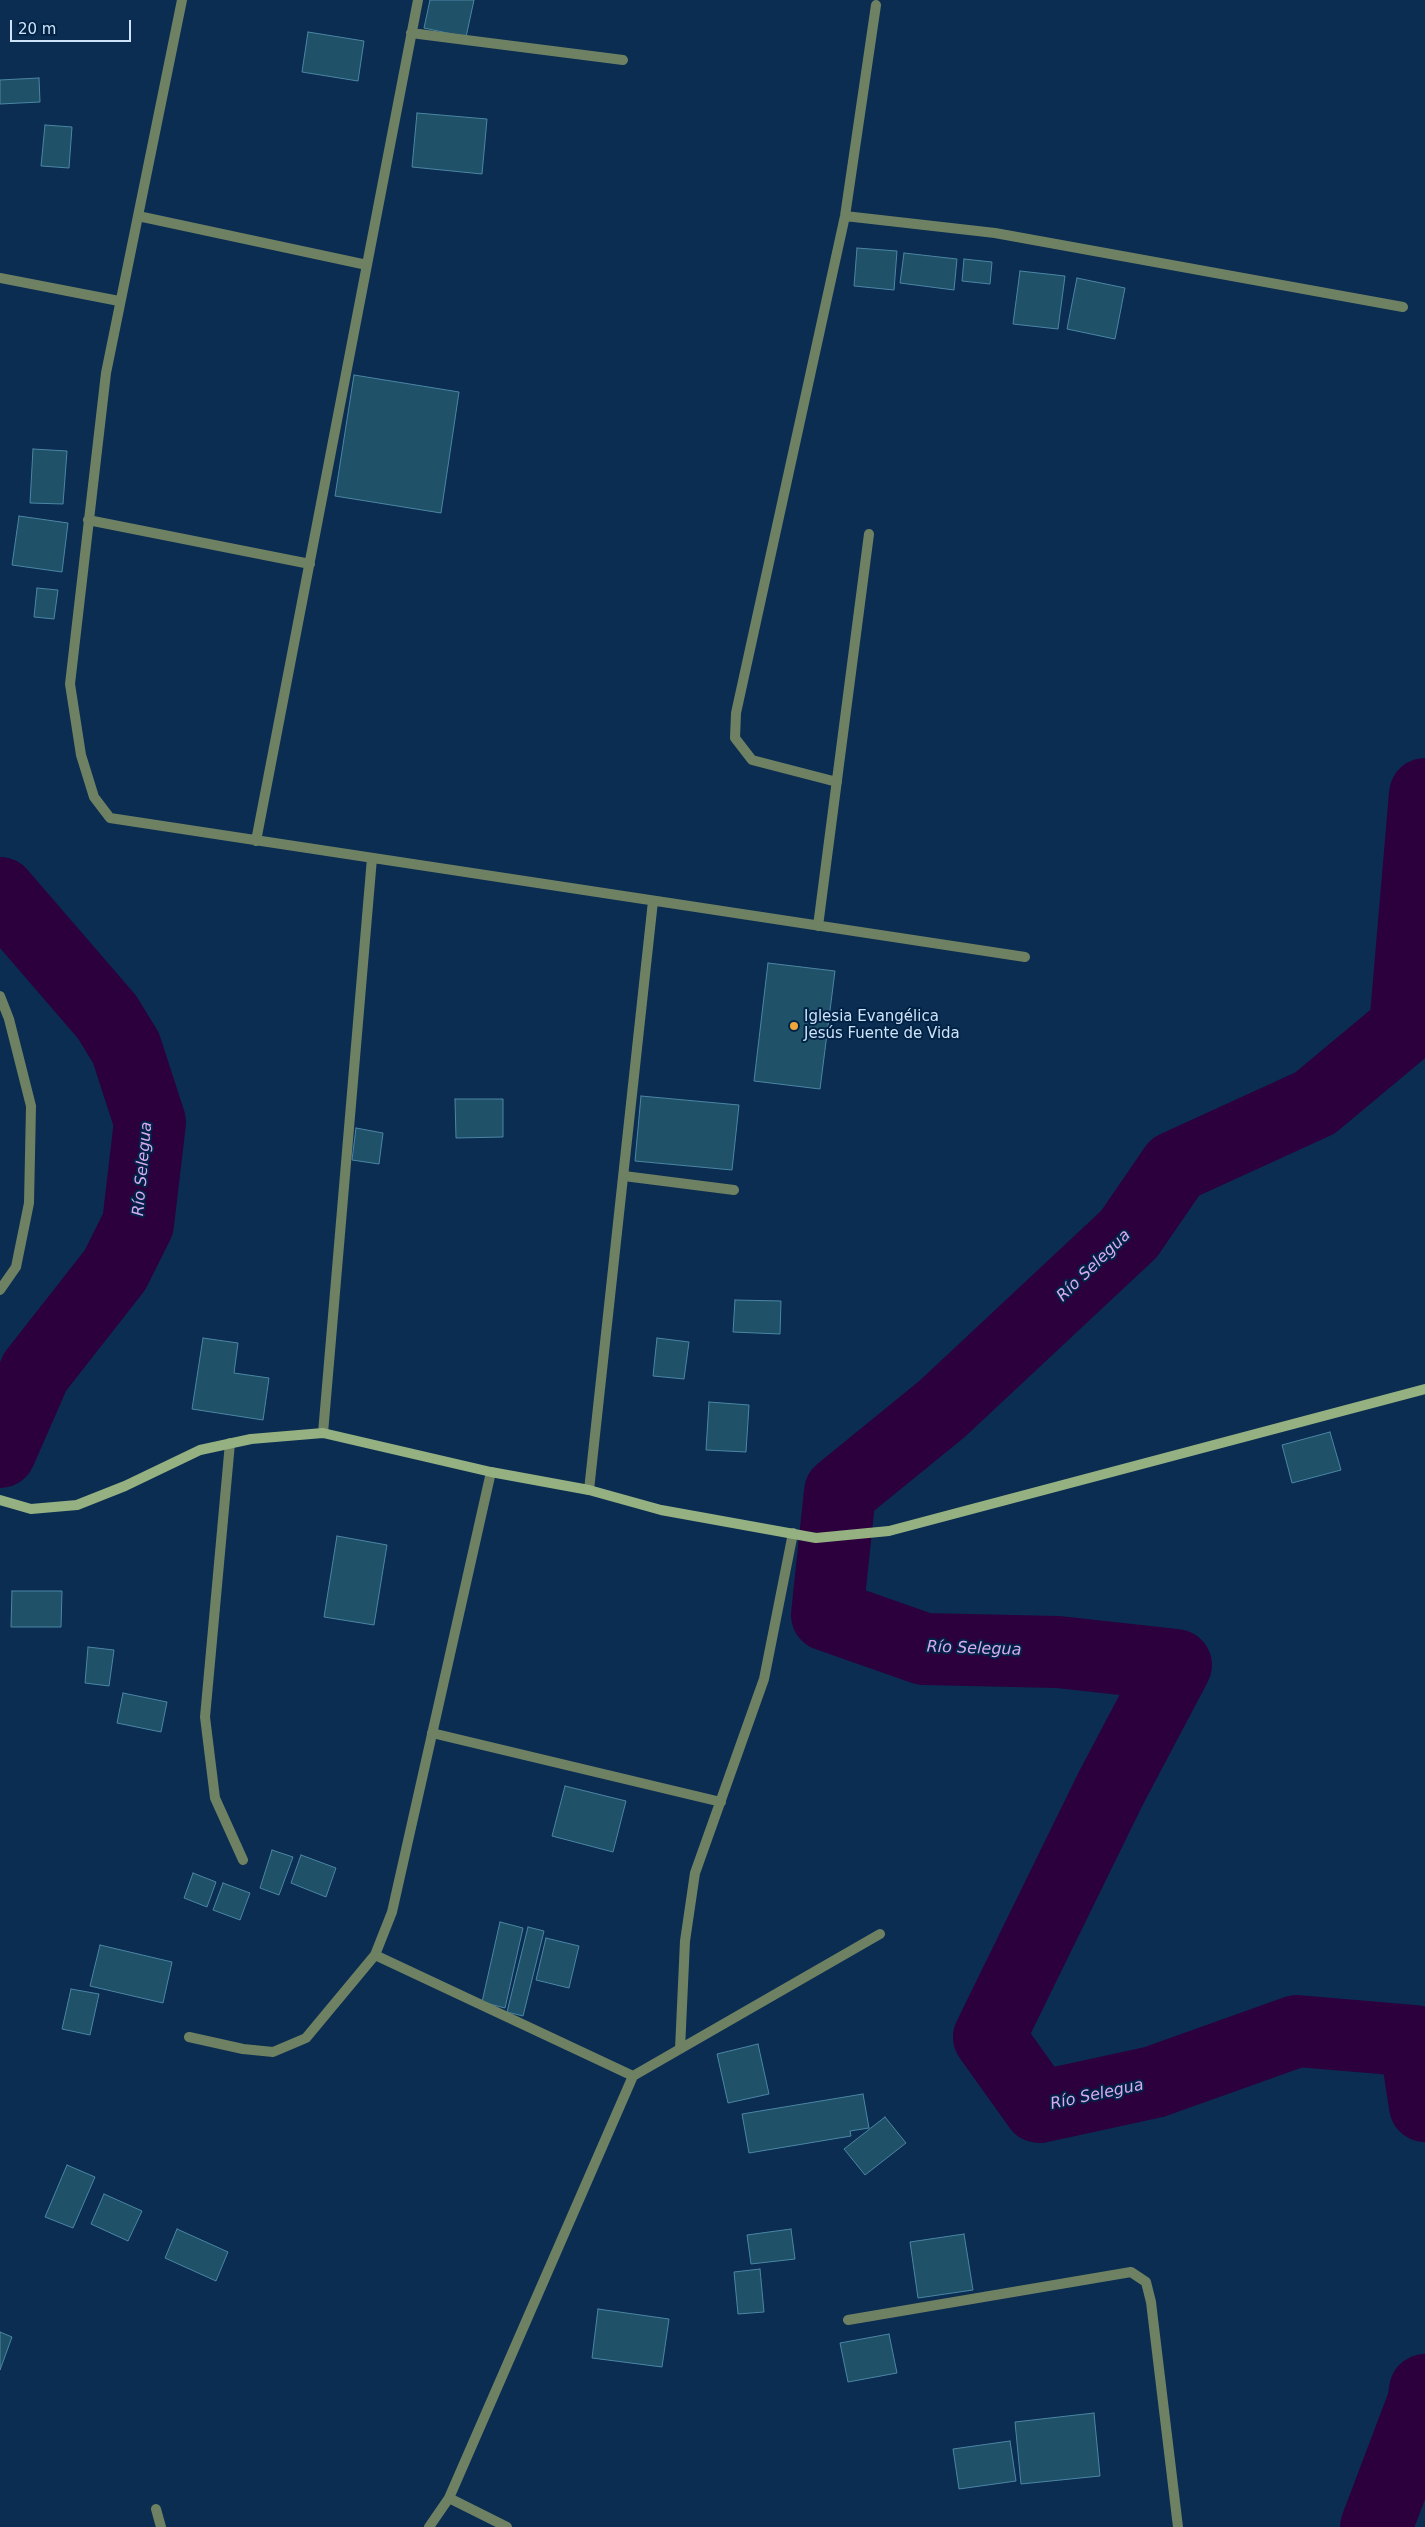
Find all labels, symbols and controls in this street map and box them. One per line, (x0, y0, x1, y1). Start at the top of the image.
scale bar (12, 10, 134, 42)
text: 20 m (18, 20, 56, 38)
place label: Iglesia Evangélica Jesús Fuente de Vida (804, 1008, 960, 1043)
marker: Iglesia Evangélica Jesús Fuente de Vida (788, 1020, 800, 1032)
water label: Río Selegua (129, 1121, 157, 1217)
water label: Río Selegua (1053, 1226, 1135, 1306)
water label: Río Selegua (926, 1638, 1022, 1660)
water label: Río Selegua (1049, 2076, 1145, 2114)

